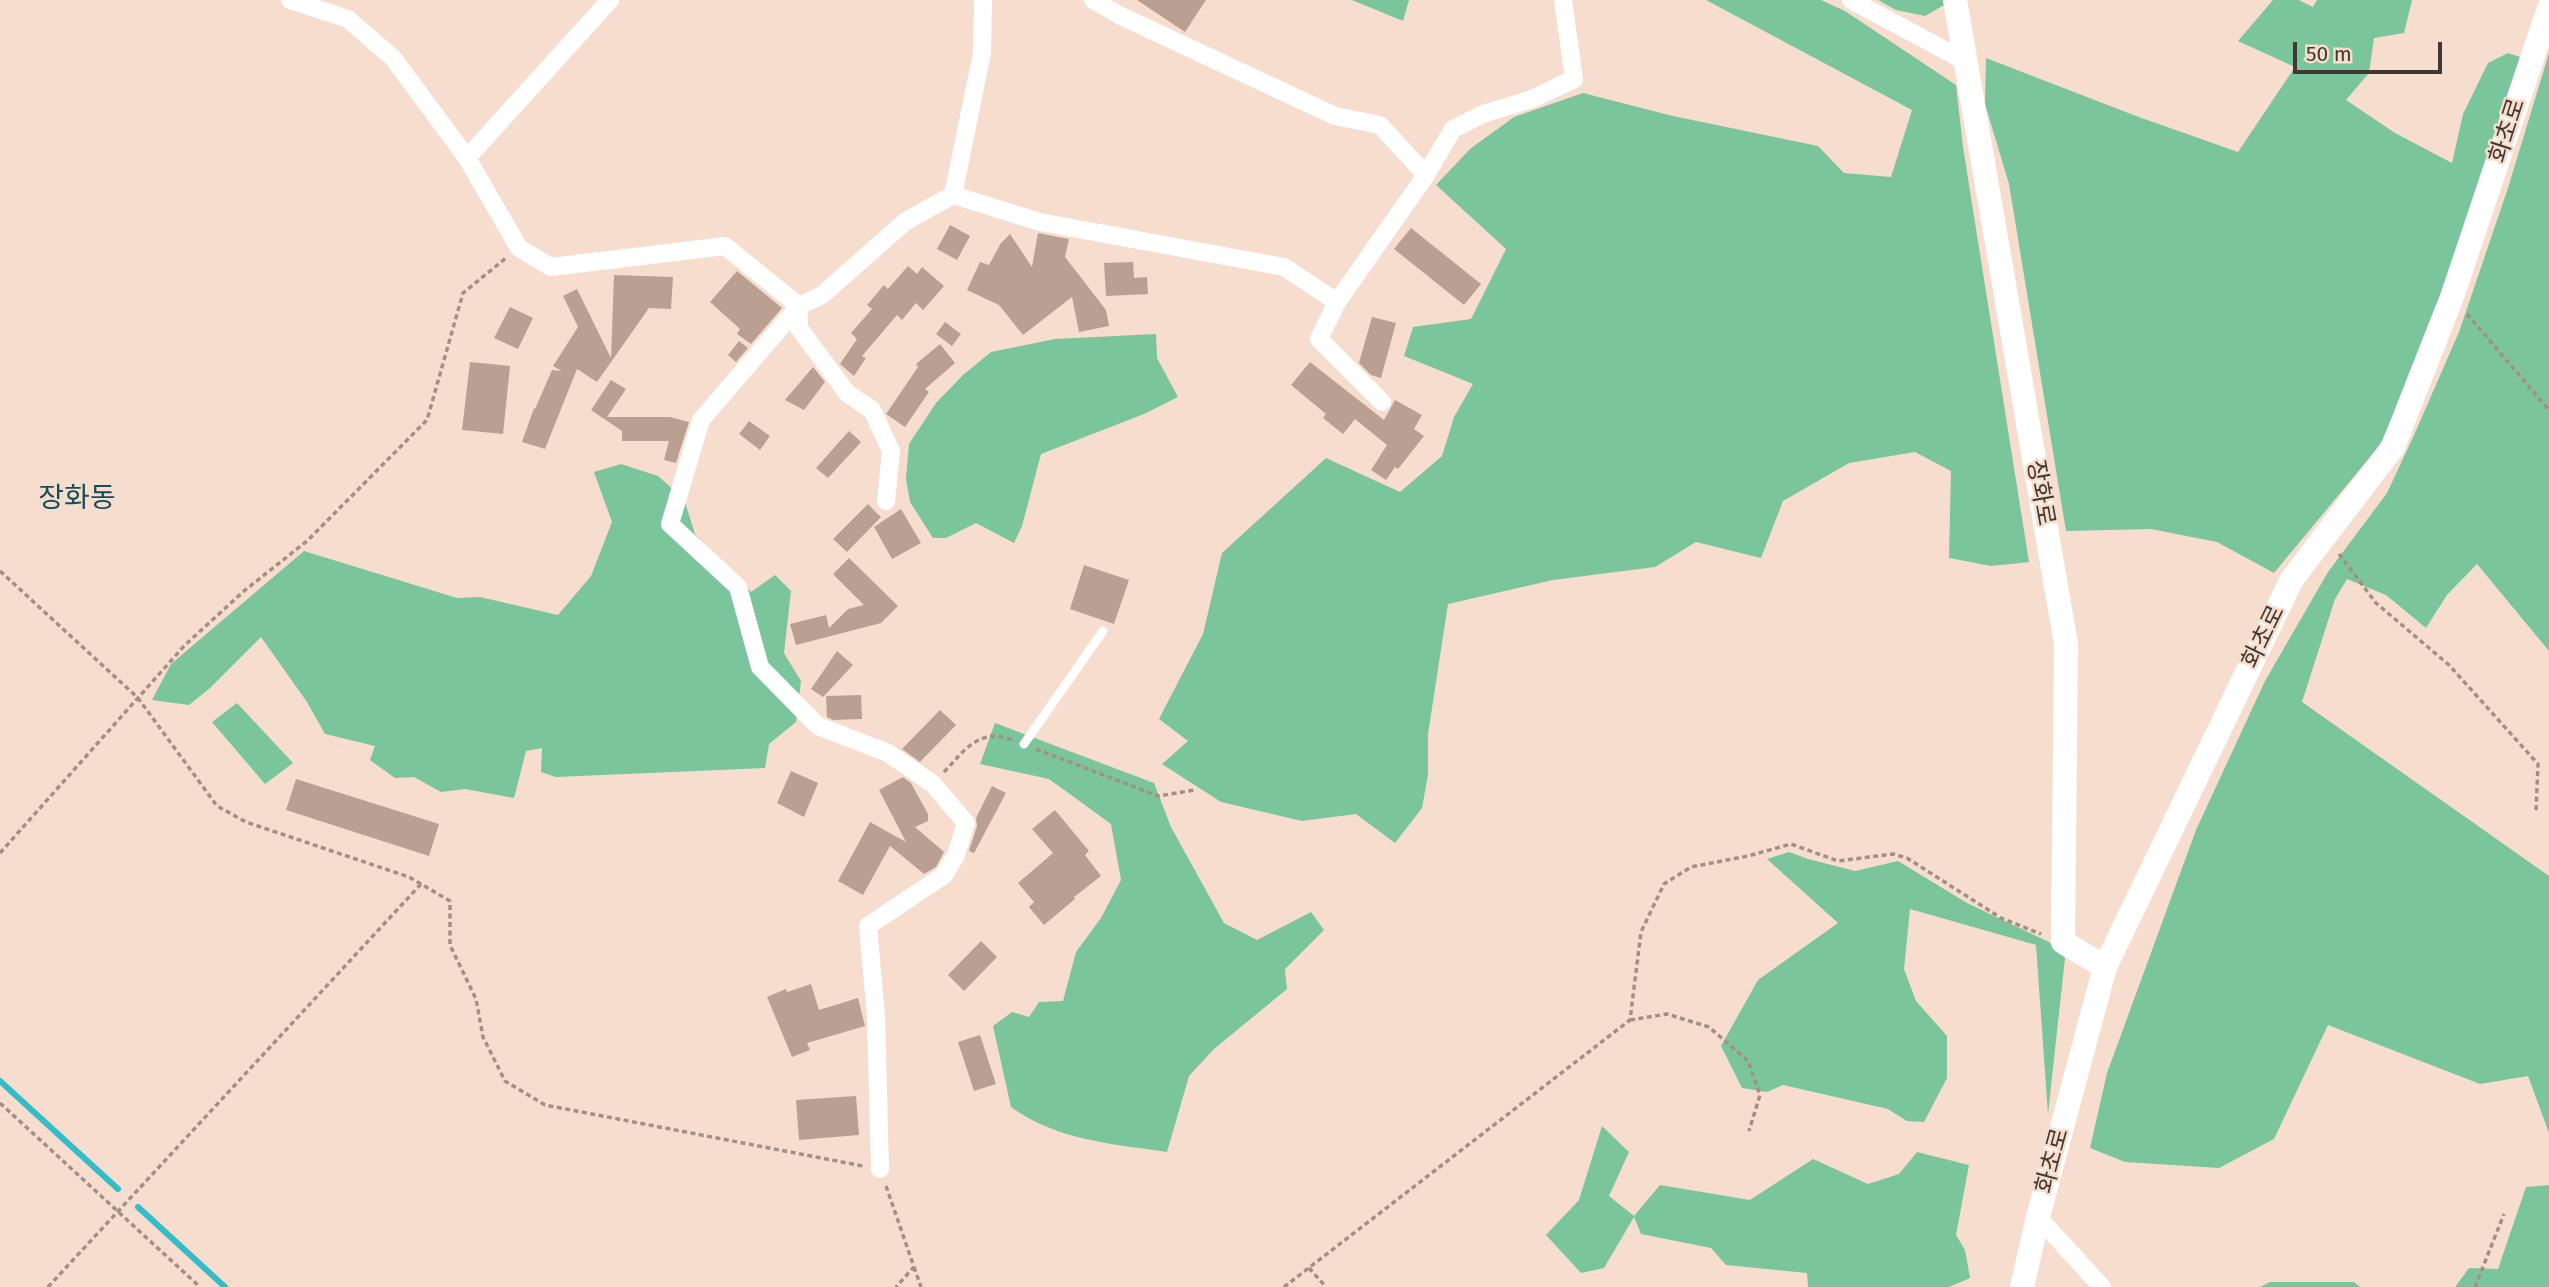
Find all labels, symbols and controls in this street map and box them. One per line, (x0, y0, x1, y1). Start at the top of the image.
scale bar (2297, 28, 2446, 72)
text: 50 m (2306, 41, 2352, 67)
street label: 화초로 (2484, 95, 2532, 167)
street label: 장화로 (2020, 458, 2060, 528)
district label: 장화동 (38, 482, 116, 516)
street label: 화초로 (2237, 601, 2291, 673)
street label: 화초로 (2031, 1125, 2075, 1197)

